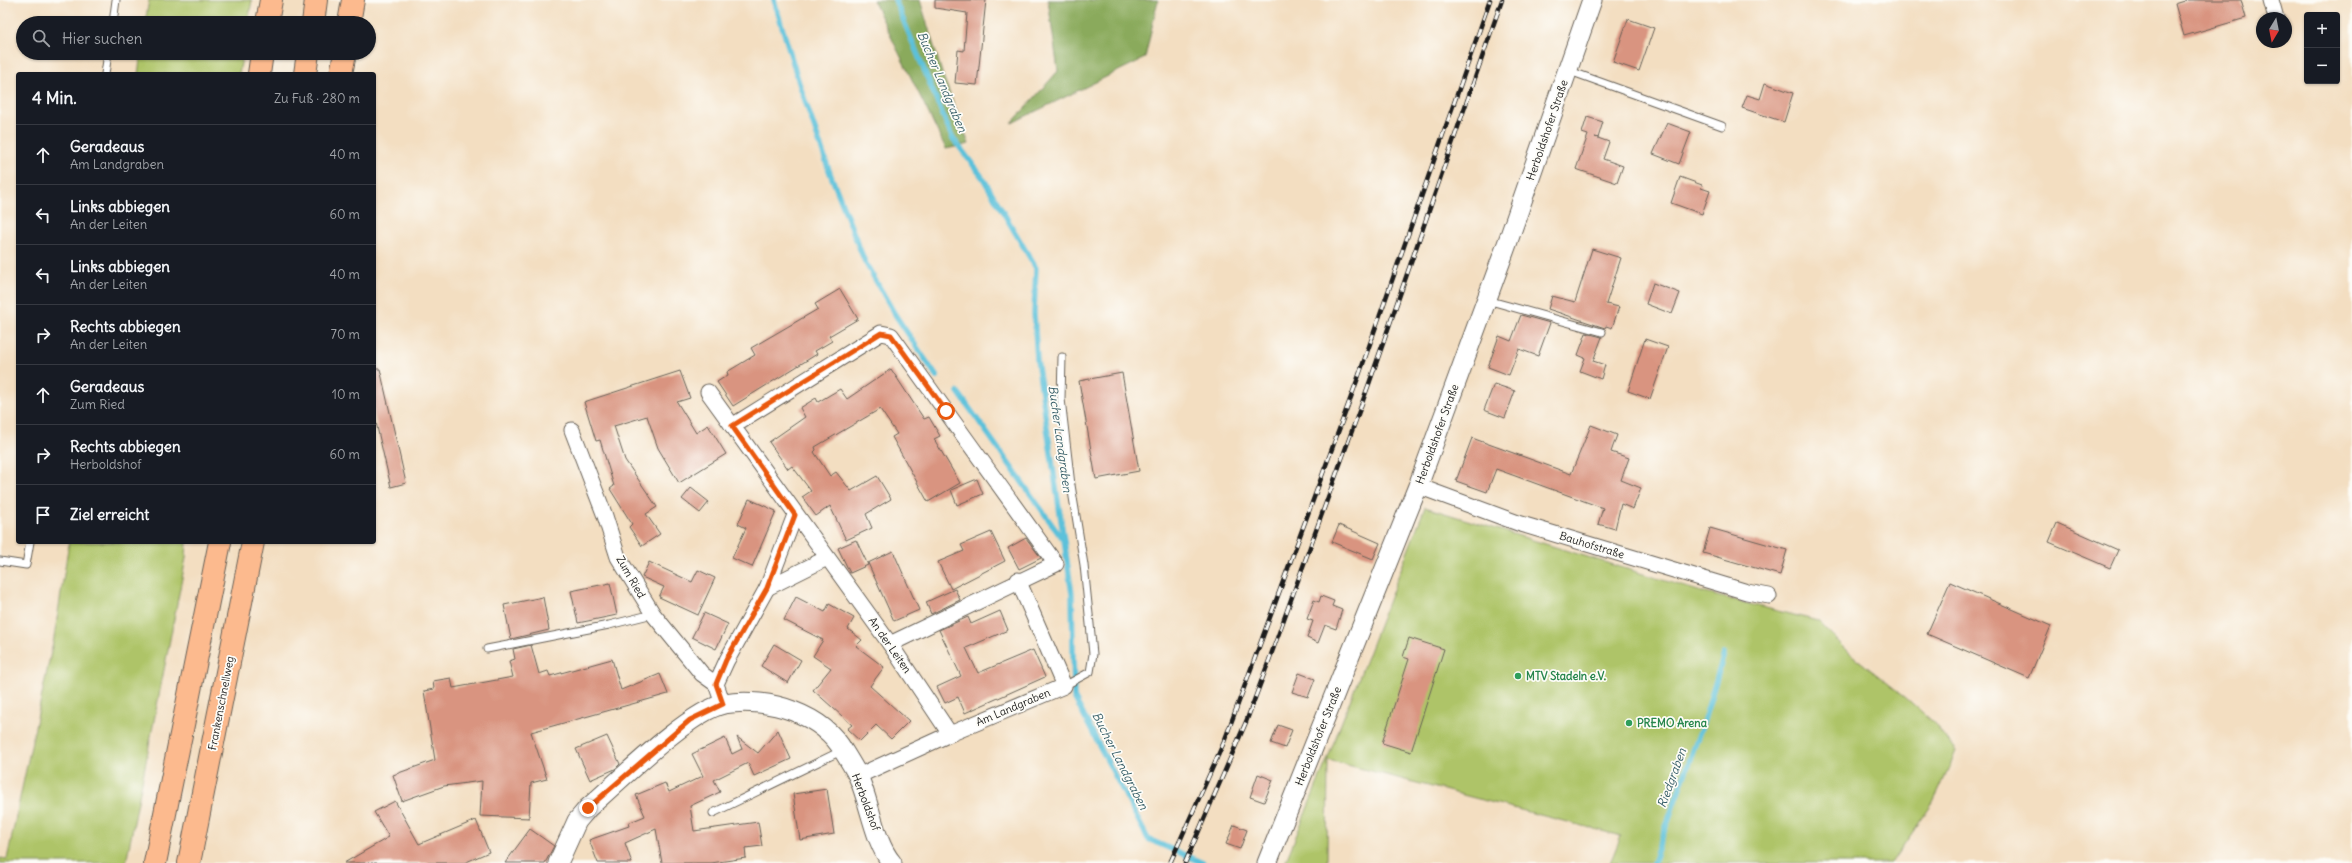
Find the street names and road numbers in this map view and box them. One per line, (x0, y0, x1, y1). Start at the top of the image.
street label: Herboldshofer Straße (1523, 78, 1571, 182)
street label: Herboldshofer Straße (1412, 382, 1462, 486)
street label: Bauhofstraße (1558, 528, 1626, 562)
street label: Zum Ried (613, 553, 649, 601)
street label: An der Leiten (866, 614, 914, 676)
street label: Frankenschnellweg (205, 655, 237, 751)
street label: Herboldshofer Straße (1292, 684, 1344, 788)
street label: Am Landgraben (974, 685, 1052, 729)
street label: Herboldshof (849, 771, 884, 833)

